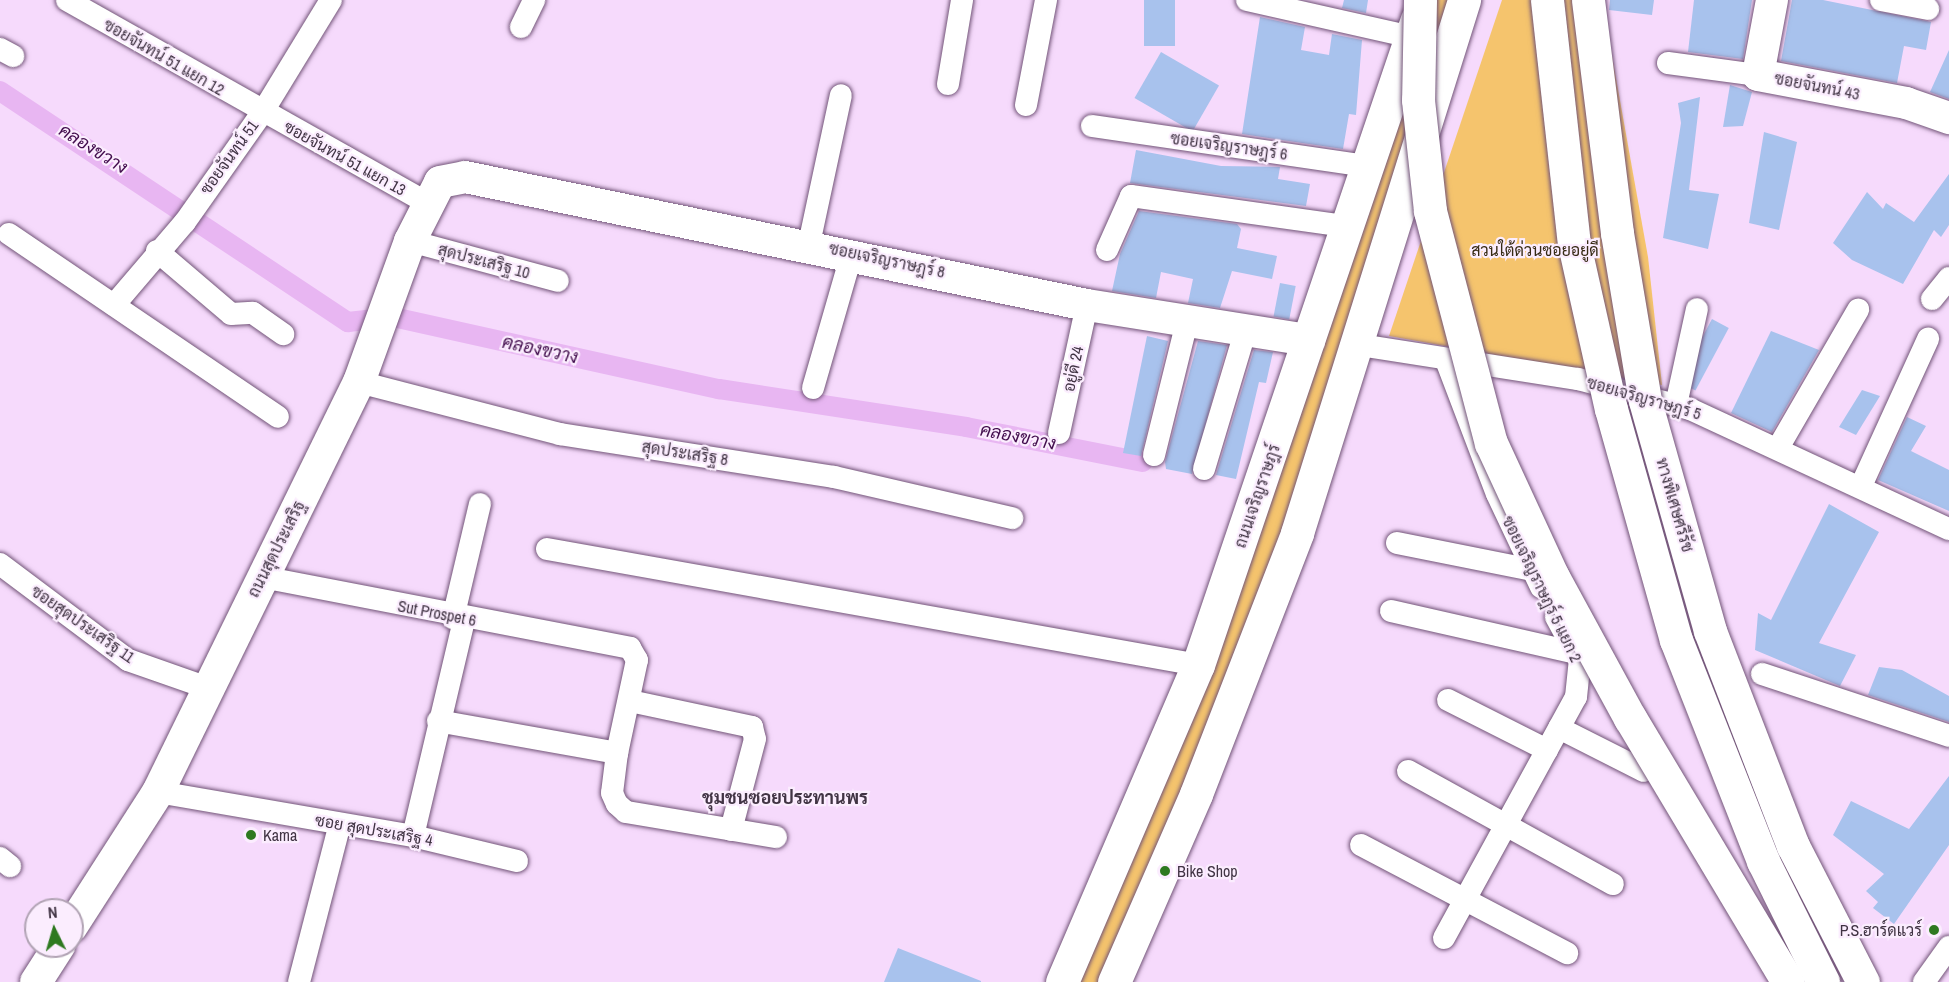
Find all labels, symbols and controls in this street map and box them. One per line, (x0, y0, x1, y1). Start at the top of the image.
street label: ซอยจันทน์ 51 แยก 12 (100, 15, 228, 99)
street label: ซอยจันทน์ 43 (1773, 68, 1861, 104)
street label: ซอยจันทน์ 51 (196, 116, 262, 198)
street label: ซอยจันทน์ 51 แยก 13 (281, 117, 409, 199)
water label: คลองขวาง (55, 119, 131, 179)
street label: ซอยเจริญราษฎร์ 6 (1169, 128, 1289, 164)
street label: ซอยเจริญราษฎร์ 8 (827, 238, 947, 282)
street label: สุดประเสริฐ 10 (436, 240, 532, 282)
park label: สวนใต้ด่วนซอยอยู่ดี (1471, 240, 1599, 260)
water label: คลองขวาง (500, 331, 580, 369)
street label: อยู่ดี 24 (1059, 344, 1087, 394)
street label: ซอยเจริญราษฎร์ 5 (1585, 372, 1703, 424)
water label: คลองขวาง (978, 419, 1058, 455)
street label: สุดประเสริฐ 8 (640, 437, 730, 469)
street label: ถนนเจริญราษฎร์ (1230, 442, 1284, 550)
street label: ทางพิเศษศรีรัช (1652, 456, 1698, 554)
street label: ถนนสุดประเสริฐ (243, 498, 309, 600)
street label: ซอยเจริญราษฎร์ 5 แยก 2 (1498, 513, 1586, 665)
street label: ซอยสุดประเสริฐ 11 (28, 581, 138, 667)
street label: Sut Prospet 6 (396, 596, 478, 630)
district label: ชุมชนซอยประทานพร (702, 787, 868, 809)
street label: ซอย สุดประเสริฐ 4 (314, 810, 434, 850)
place label: Kama (263, 825, 297, 845)
marker: Kama (244, 828, 258, 842)
place label: Bike Shop (1177, 861, 1238, 881)
marker: Bike Shop (1158, 864, 1172, 878)
north arrow (24, 898, 84, 958)
text: N (47, 901, 58, 923)
place label: P.S.ฮาร์ดแวร์ (1840, 920, 1922, 940)
marker: P.S.ฮาร์ดแวร์ (1927, 923, 1941, 937)

